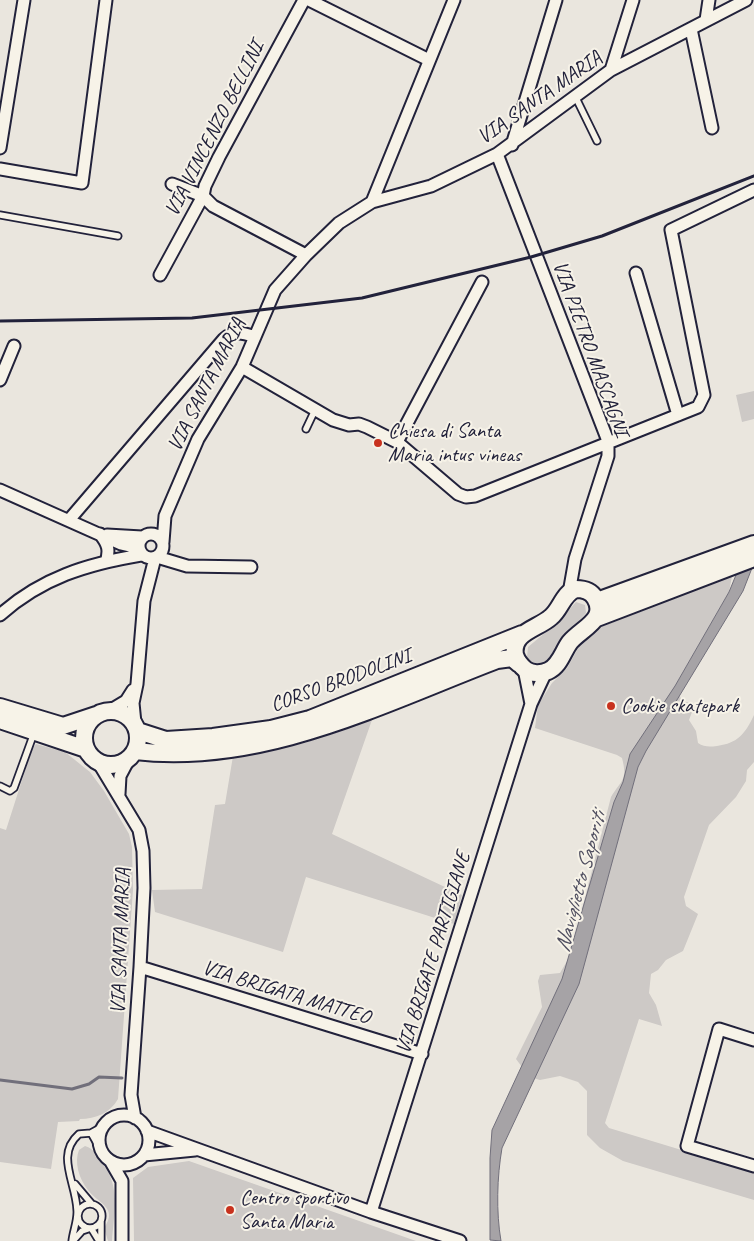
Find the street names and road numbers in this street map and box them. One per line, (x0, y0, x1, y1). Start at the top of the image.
street label: VIA VINCENZO BELLINI (160, 37, 270, 221)
street label: VIA SANTA MARIA (473, 46, 607, 150)
street label: VIA PIETRO MASCAGNI (547, 258, 633, 440)
street label: VIA SANTA MARIA (163, 314, 251, 456)
street label: CORSO BRODOLINI (267, 644, 415, 718)
street label: VIA BRIGATE PARTIGIANE (391, 849, 477, 1057)
street label: VIA SANTA MARIA (106, 868, 136, 1014)
street label: VIA BRIGATA MATTEO (199, 956, 373, 1030)

